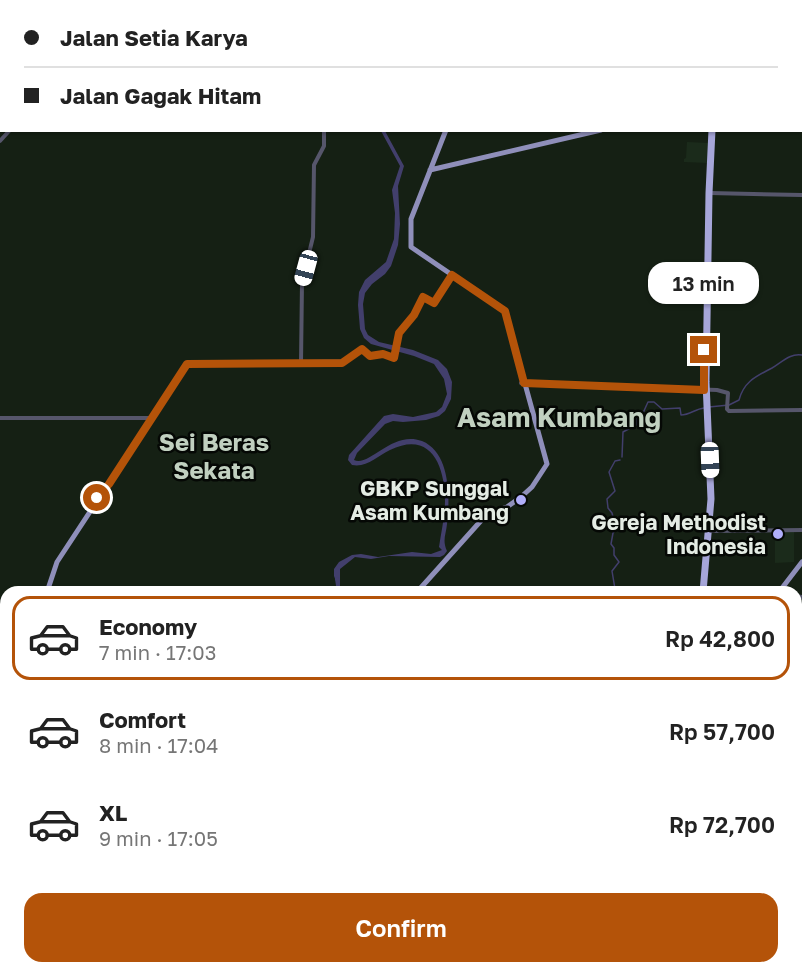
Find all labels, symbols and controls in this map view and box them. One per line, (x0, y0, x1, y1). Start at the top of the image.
text: Jalan Setia Karya (60, 24, 248, 51)
text: Jalan Gagak Hitam (60, 82, 261, 109)
car (293, 248, 319, 288)
callout: 13 min (648, 263, 760, 305)
text: 13 min (672, 271, 735, 295)
route end (690, 336, 717, 363)
district label: Asam Kumbang (457, 401, 661, 433)
district label: Sei Beras Sekata (159, 427, 269, 484)
car (700, 442, 720, 478)
place label: GBKP Sunggal Asam Kumbang (350, 475, 509, 525)
route start (83, 484, 110, 511)
marker: GBKP Sunggal Asam Kumbang (514, 493, 528, 507)
place label: Gereja Methodist Indonesia (591, 509, 766, 559)
marker: Gereja Methodist Indonesia (771, 527, 785, 541)
icon: car (27, 611, 81, 665)
text: Economy (99, 613, 197, 640)
text: Rp 42,800 (665, 625, 775, 652)
text: 7 min · 17:03 (99, 640, 216, 664)
icon: car (27, 704, 81, 758)
text: Comfort (99, 706, 186, 733)
text: Rp 57,700 (669, 718, 775, 745)
text: 8 min · 17:04 (99, 733, 218, 757)
icon: car (27, 797, 81, 851)
text: XL (99, 799, 127, 826)
text: Rp 72,700 (669, 811, 775, 838)
text: 9 min · 17:05 (99, 826, 218, 850)
button: Confirm (24, 893, 778, 962)

